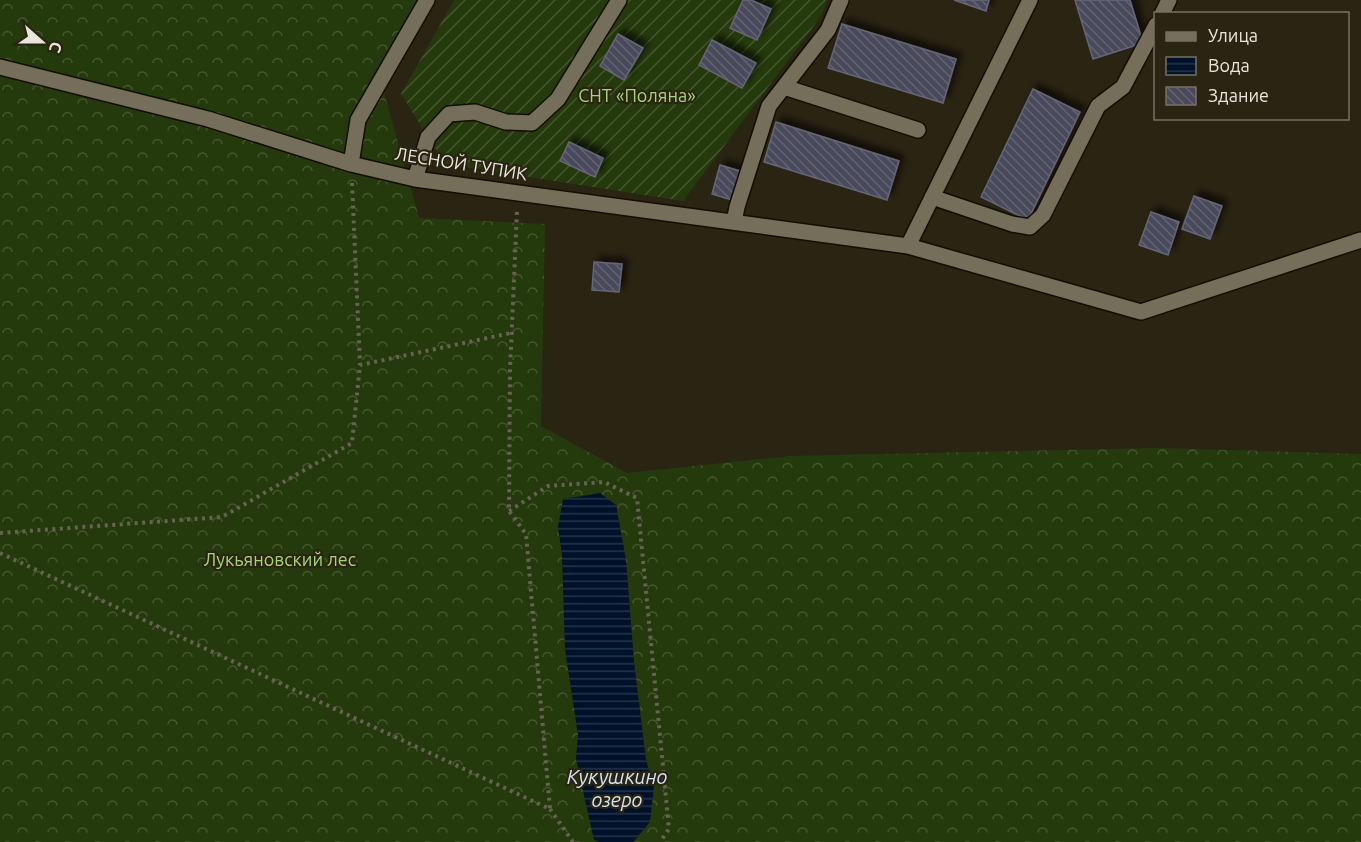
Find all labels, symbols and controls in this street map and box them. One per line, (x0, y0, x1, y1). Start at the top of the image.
north arrow (12, 12, 72, 72)
legend (1154, 12, 1349, 120)
text: Улица (1208, 25, 1258, 45)
text: С (46, 39, 66, 55)
text: Вода (1208, 55, 1250, 75)
park label: СНТ «Поляна» (578, 85, 696, 105)
text: Здание (1208, 85, 1269, 105)
street label: ЛЕСНОЙ ТУПИК (394, 143, 529, 183)
park label: Лукьяновский лес (204, 549, 356, 569)
water label: Кукушкино озеро (567, 765, 668, 811)

